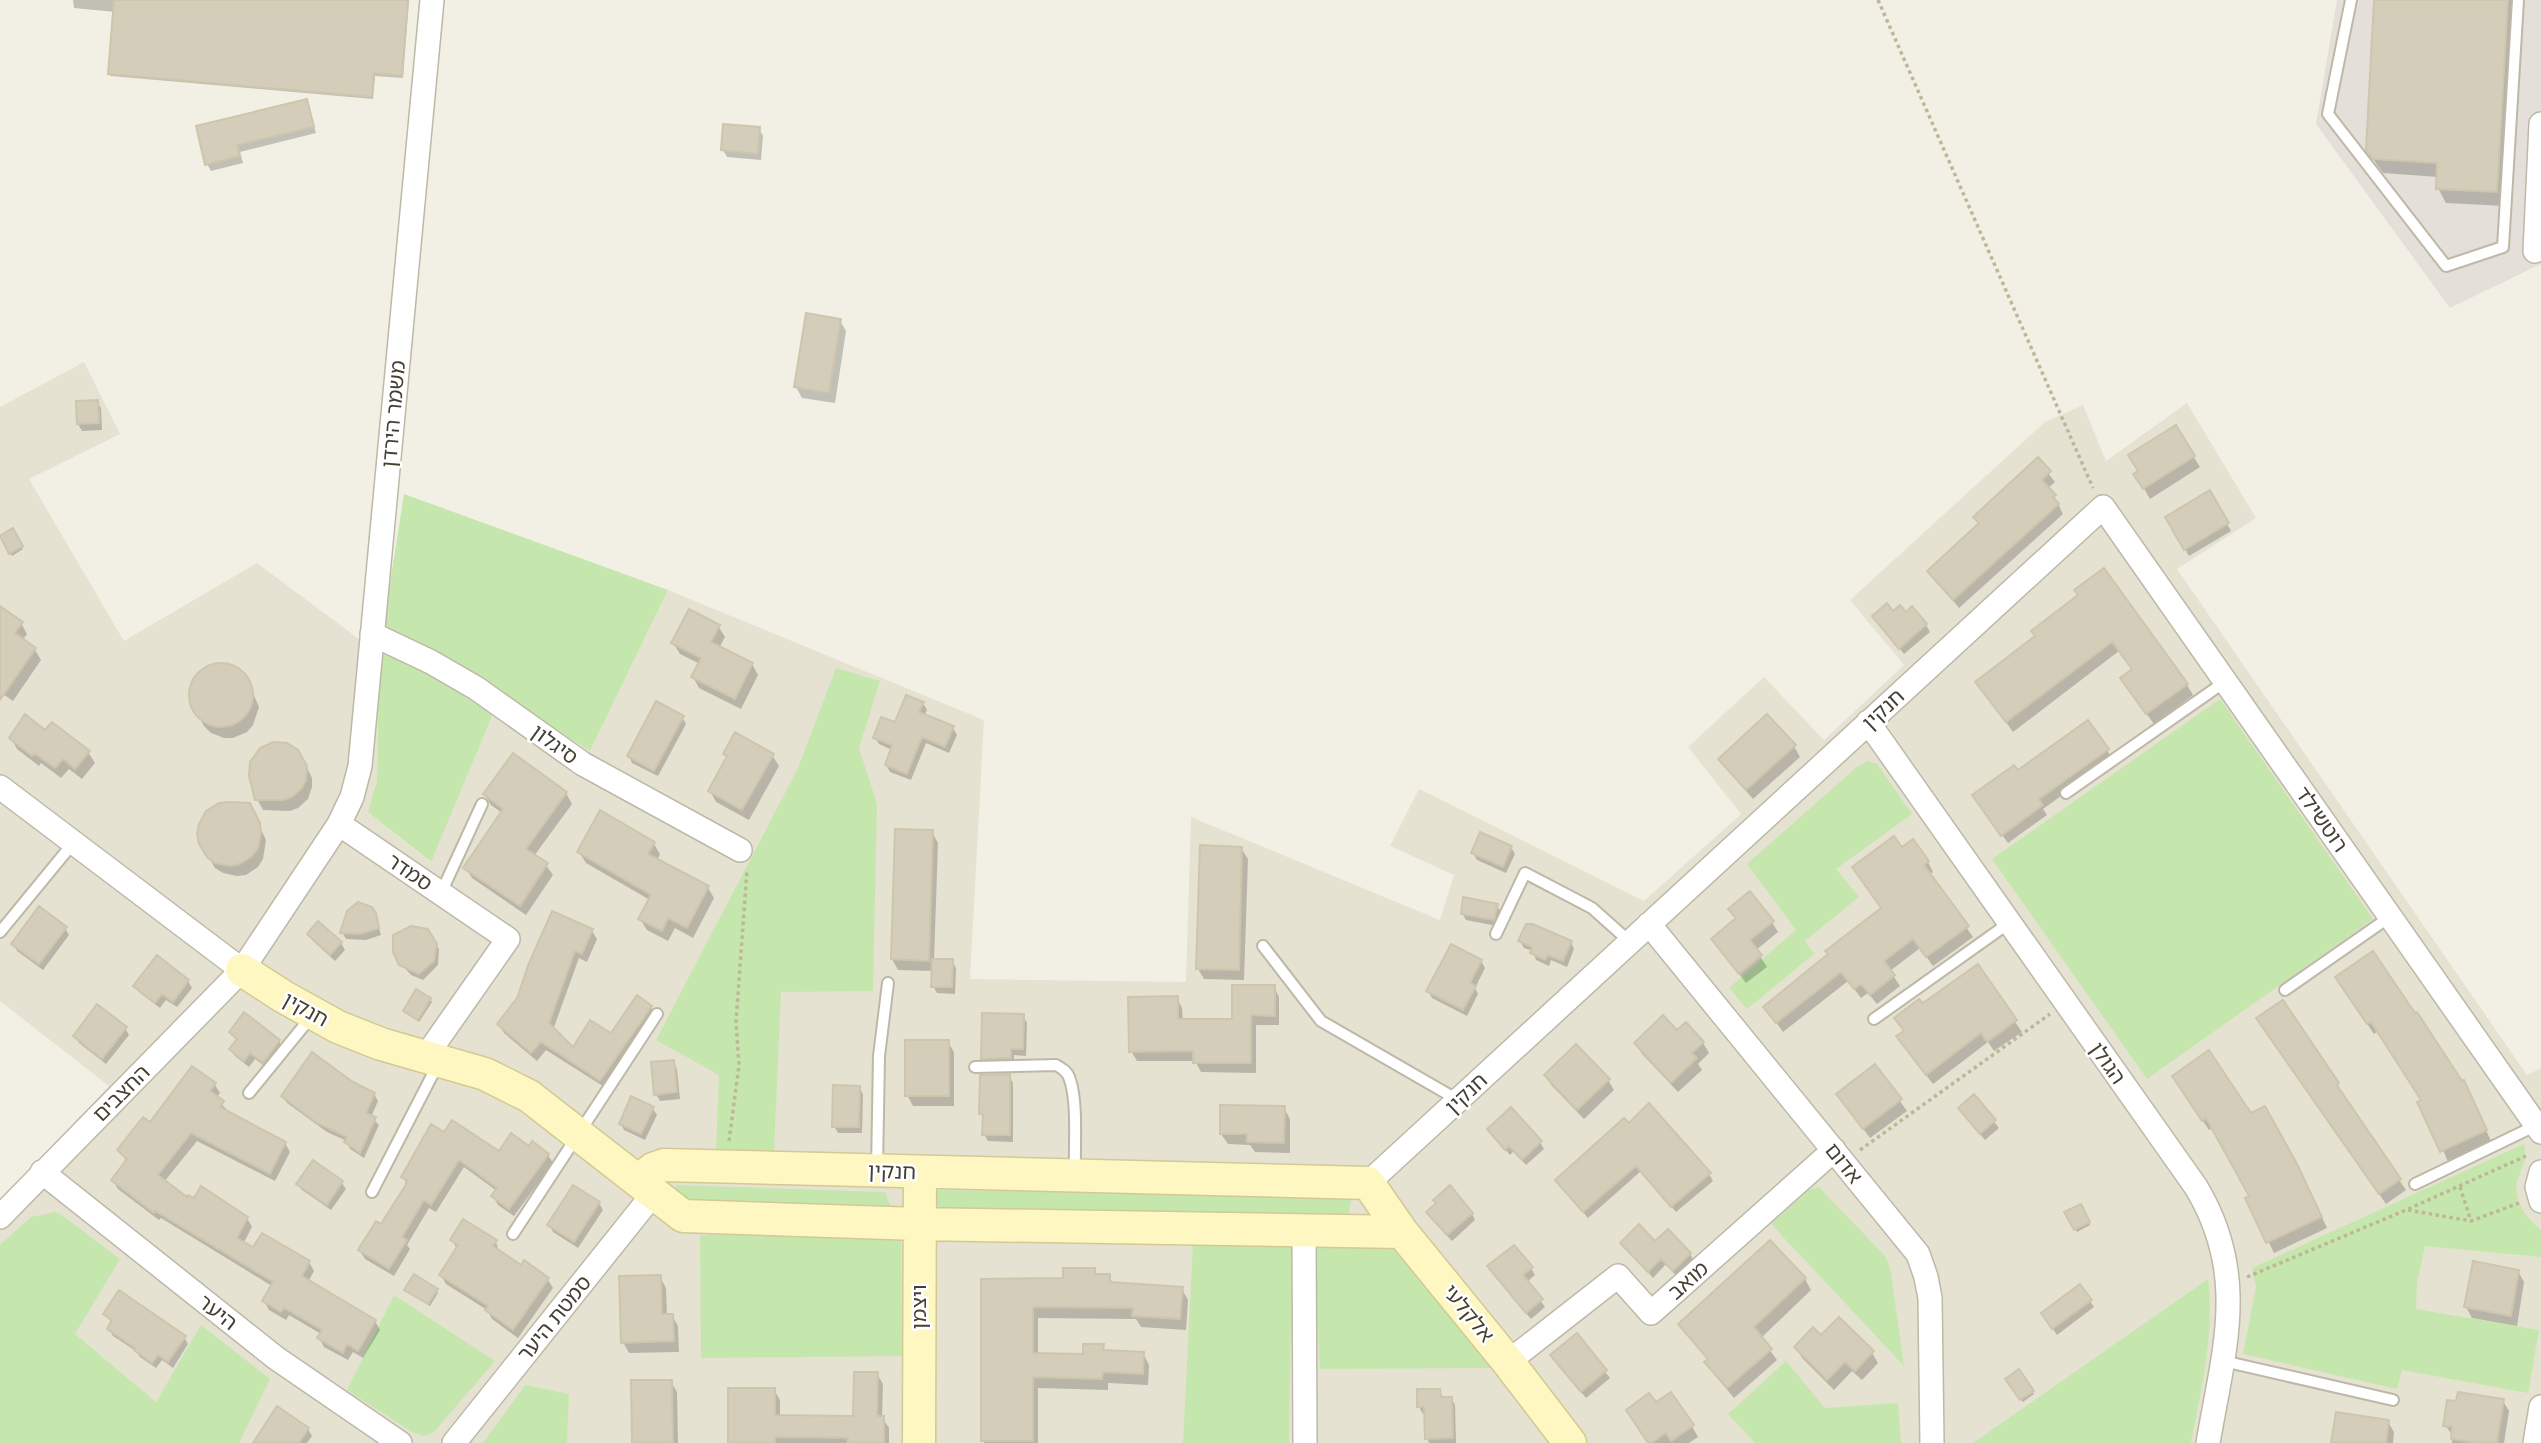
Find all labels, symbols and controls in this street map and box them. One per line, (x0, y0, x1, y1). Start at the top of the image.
street label: משמר הירדן (376, 359, 410, 469)
street label: חנקין (1857, 683, 1909, 735)
street label: סיגלון (527, 719, 583, 769)
street label: רוטשילד (2290, 781, 2354, 857)
street label: סמדר (383, 848, 437, 896)
street label: חנקין (279, 986, 333, 1032)
street label: הגולן (2085, 1037, 2131, 1089)
street label: החצבים (87, 1059, 155, 1127)
street label: חנקין (1440, 1067, 1492, 1119)
street label: אדום (1820, 1138, 1868, 1188)
street label: חנקין (868, 1158, 916, 1184)
street label: מואב (1663, 1255, 1713, 1305)
street label: סמטת היער (512, 1270, 596, 1366)
street label: אלקלעי (1438, 1279, 1500, 1347)
street label: ויצמן (906, 1285, 931, 1329)
street label: היער (193, 1289, 243, 1335)

